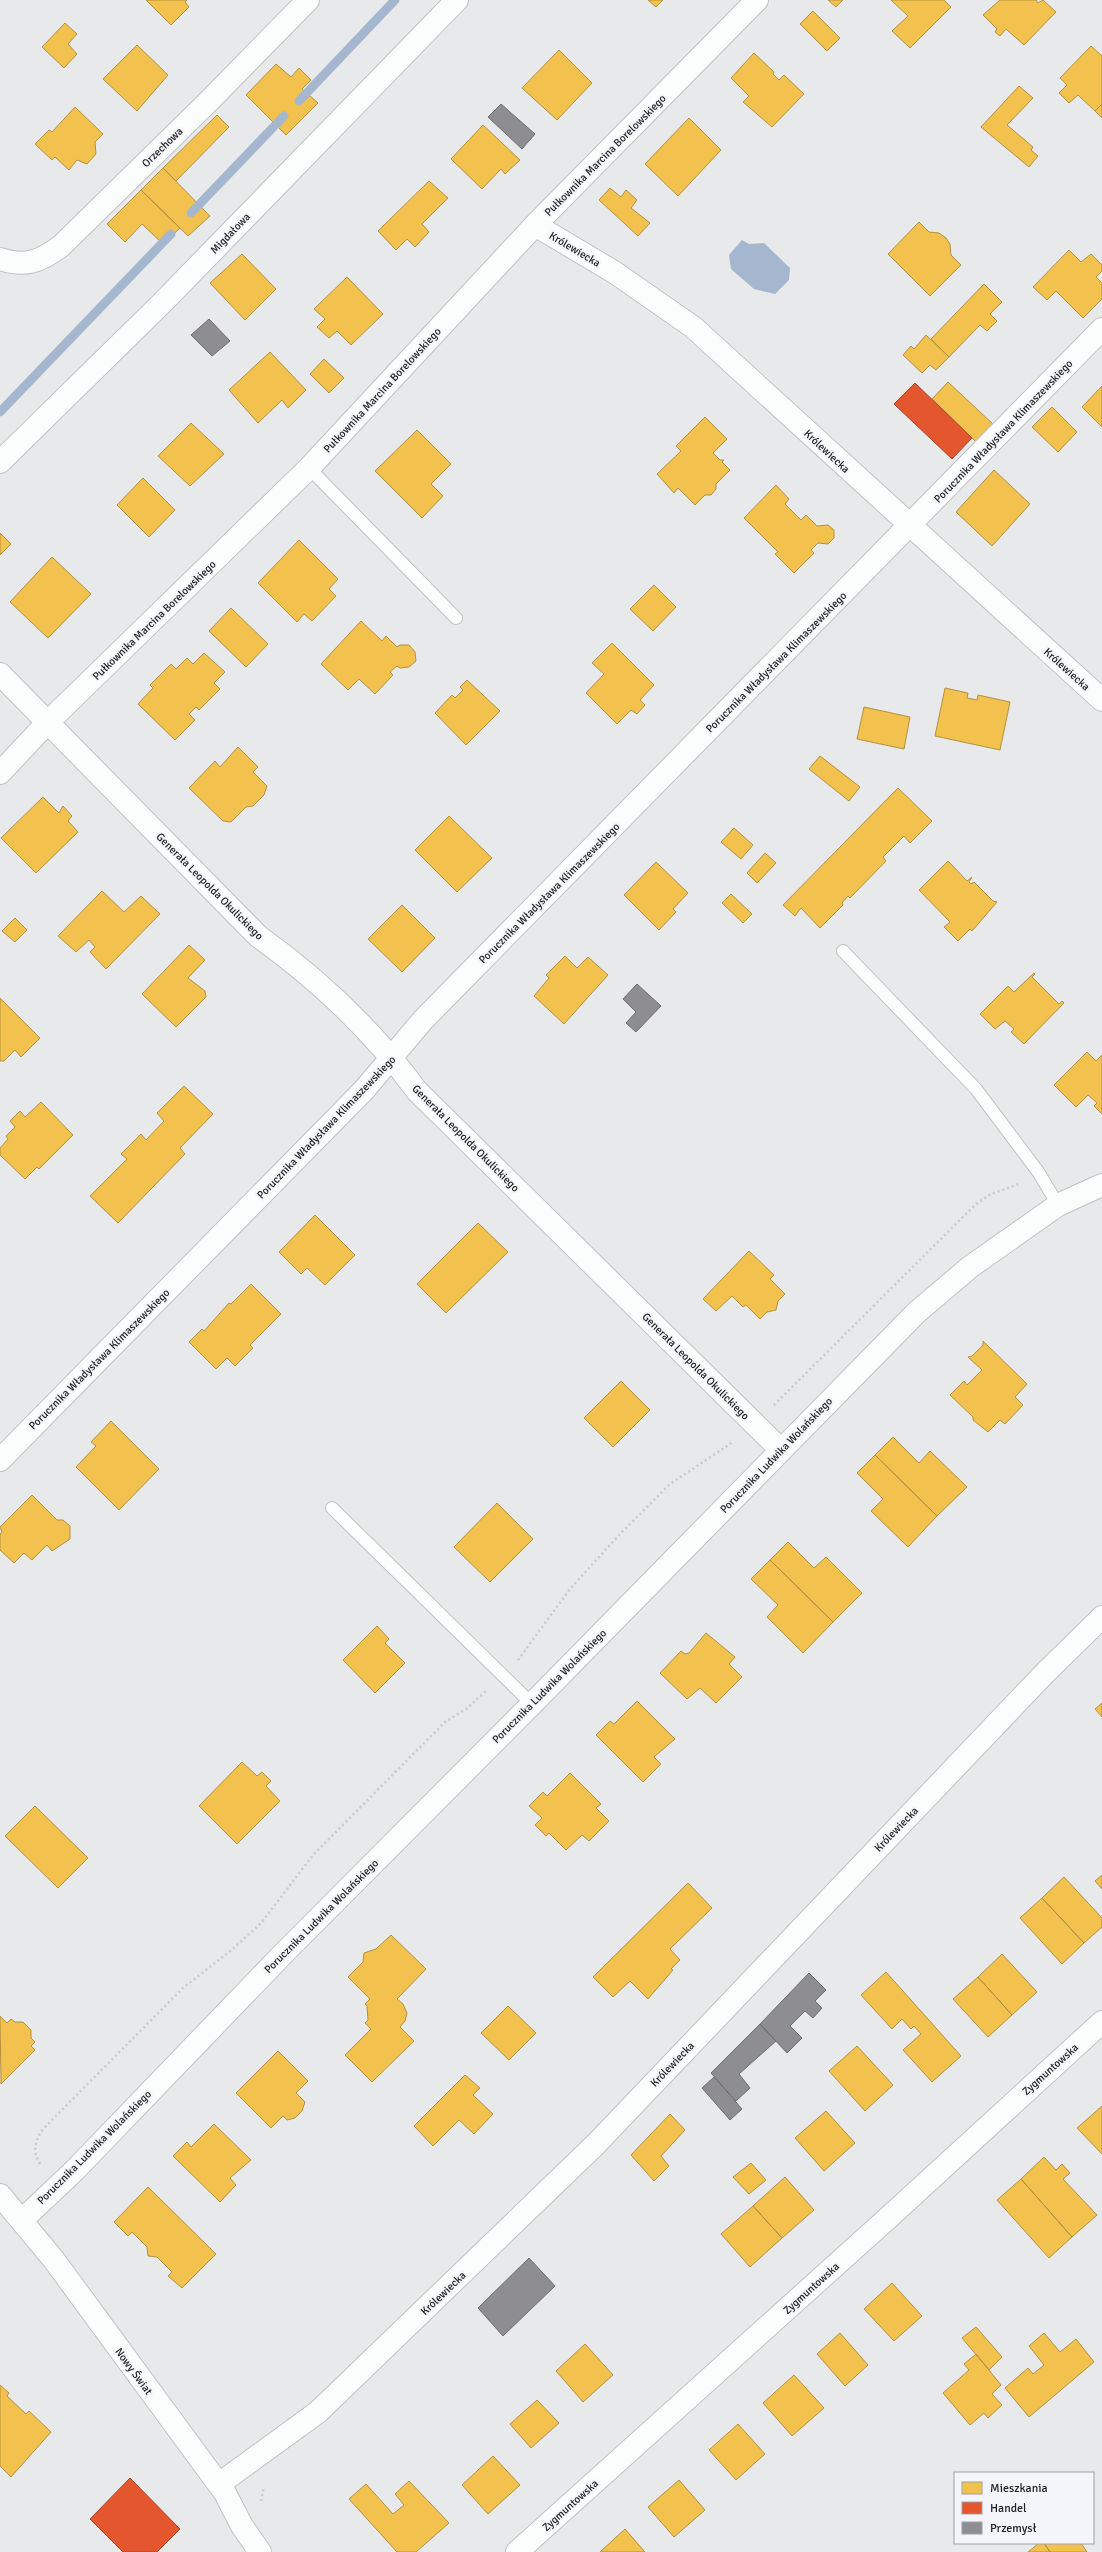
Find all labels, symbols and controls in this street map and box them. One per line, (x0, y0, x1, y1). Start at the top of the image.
street label: Pułkownika Marcina Borelowskiego (542, 92, 669, 219)
street label: Orzechowa (139, 124, 186, 170)
street label: Migdałowa (208, 210, 253, 256)
street label: Królewiecka (547, 229, 603, 270)
street label: Pułkownika Marcina Borelowskiego (321, 325, 444, 456)
street label: Porucznika Władysława Klimaszewskiego (931, 357, 1076, 506)
street label: Królewiecka (801, 427, 852, 476)
street label: Pułkownika Marcina Borelowskiego (90, 558, 219, 683)
street label: Porucznika Władysława Klimaszewskiego (703, 589, 850, 735)
street label: Królewiecka (1041, 645, 1093, 694)
street label: Porucznika Władysława Klimaszewskiego (476, 820, 623, 966)
street label: Generała Leopolda Okulickiego (153, 830, 266, 943)
street label: Porucznika Władysława Klimaszewskiego (254, 1053, 399, 1202)
street label: Generała Leopolda Okulickiego (409, 1082, 522, 1195)
street label: Porucznika Władysława Klimaszewskiego (26, 1286, 173, 1432)
street label: Generała Leopolda Okulickiego (639, 1310, 752, 1423)
street label: Porucznika Ludwika Wolańskiego (718, 1395, 835, 1516)
street label: Porucznika Ludwika Wolańskiego (490, 1626, 609, 1746)
street label: Królewiecka (872, 1804, 921, 1855)
street label: Porucznika Ludwika Wolańskiego (262, 1856, 381, 1976)
street label: Królewiecka (648, 2039, 697, 2090)
street label: Zygmuntowska (1020, 2041, 1081, 2098)
street label: Porucznika Ludwika Wolańskiego (35, 2087, 154, 2207)
street label: Zygmuntowska (781, 2260, 842, 2317)
street label: Królewiecka (418, 2268, 469, 2318)
street label: Nowy Świat (112, 2345, 156, 2397)
legend (954, 2472, 1094, 2544)
street label: Zygmuntowska (540, 2477, 601, 2534)
text: Mieszkania (990, 2481, 1048, 2496)
text: Handel (990, 2501, 1027, 2516)
text: Przemysł (990, 2521, 1037, 2536)

